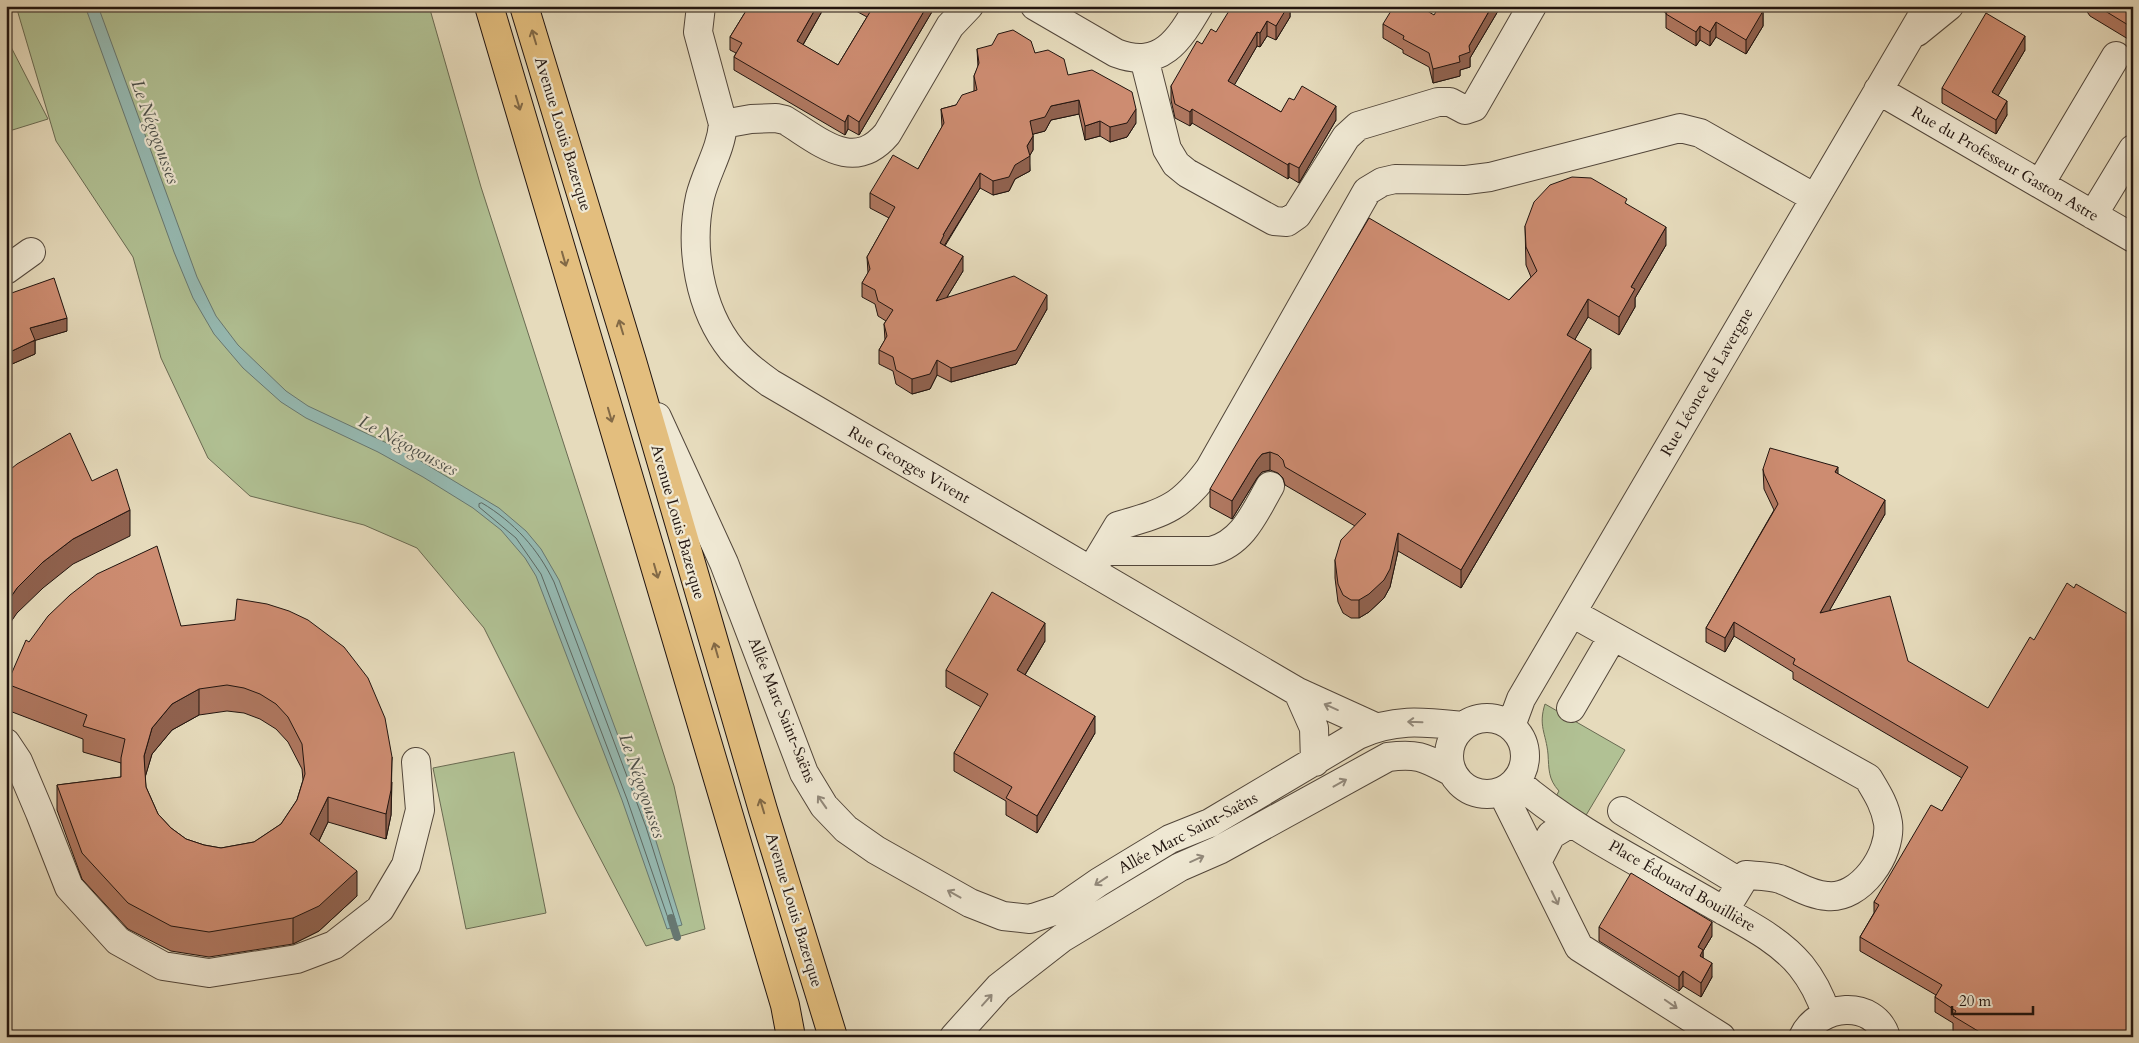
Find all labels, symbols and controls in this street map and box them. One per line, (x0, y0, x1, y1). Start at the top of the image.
one-way arrow (528, 29, 538, 45)
street label: Avenue Louis Bazerque (529, 54, 597, 214)
water label: Le Négogousses (125, 76, 185, 188)
one-way arrow (513, 95, 523, 111)
street label: Rue du Professeur Gaston Astre (1907, 101, 2103, 227)
one-way arrow (560, 251, 569, 267)
street label: Rue Léonce de Lavergne (1655, 304, 1759, 460)
one-way arrow (616, 319, 626, 335)
one-way arrow (606, 407, 616, 423)
water label: Le Négogousses (354, 409, 462, 483)
street label: Rue Georges Vivent (844, 421, 974, 509)
street label: Avenue Louis Bazerque (645, 442, 711, 602)
one-way arrow (652, 562, 662, 578)
street label: Allée Marc Saint-Saëns (743, 634, 821, 786)
one-way arrow (710, 643, 720, 659)
one-way arrow (1324, 702, 1339, 712)
one-way arrow (1407, 717, 1423, 726)
water label: Le Négogousses (612, 730, 672, 842)
one-way arrow (1332, 778, 1347, 787)
street label: Allée Marc Saint-Saëns (1114, 787, 1262, 879)
one-way arrow (817, 795, 827, 809)
one-way arrow (756, 799, 766, 815)
street label: Avenue Louis Bazerque (760, 830, 828, 990)
street label: Place Édouard Bouillière (1604, 835, 1760, 937)
one-way arrow (1189, 854, 1204, 864)
one-way arrow (1094, 876, 1108, 886)
one-way arrow (948, 888, 962, 898)
one-way arrow (1551, 890, 1560, 905)
scale bar (1952, 983, 2033, 1015)
text: 20 m (1959, 991, 1991, 1011)
one-way arrow (981, 994, 993, 1007)
one-way arrow (1663, 999, 1677, 1009)

